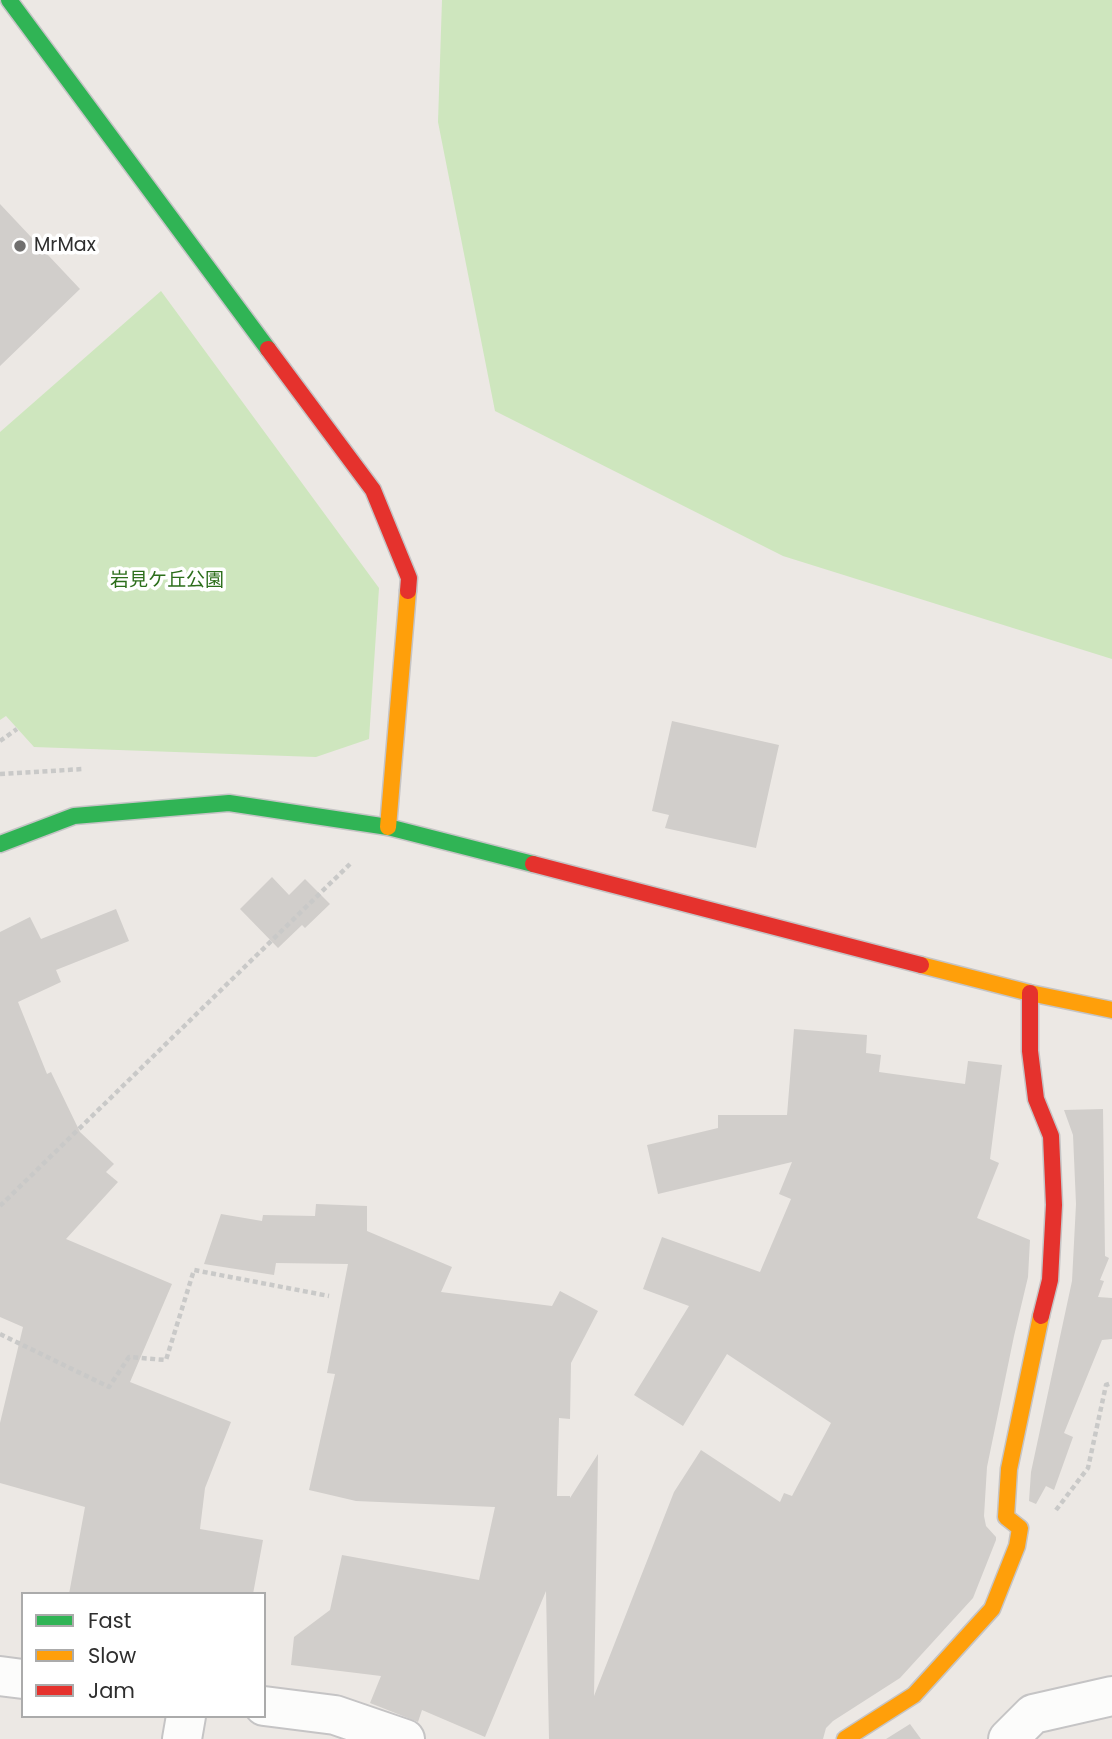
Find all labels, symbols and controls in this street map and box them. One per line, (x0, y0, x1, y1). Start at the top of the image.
place label: MrMax (34, 235, 96, 257)
marker: MrMax (12, 238, 28, 254)
park label: 岩見ケ丘公園 (110, 570, 224, 592)
legend (21, 1592, 266, 1718)
text: Fast (88, 1606, 131, 1635)
text: Slow (88, 1641, 136, 1670)
text: Jam (88, 1676, 135, 1705)

